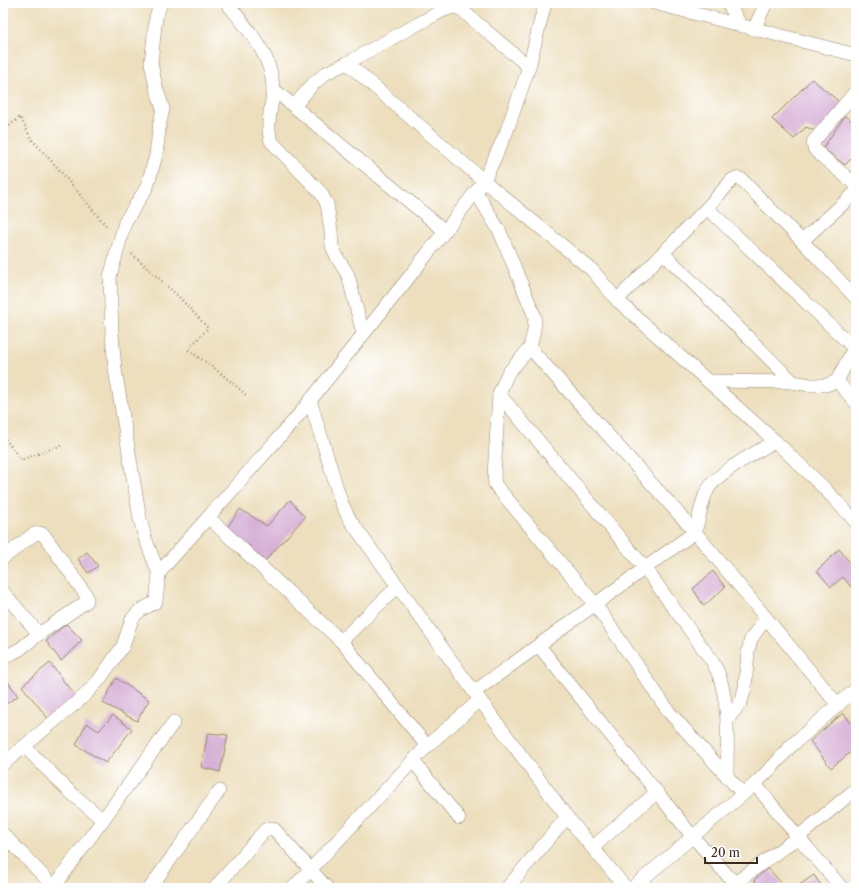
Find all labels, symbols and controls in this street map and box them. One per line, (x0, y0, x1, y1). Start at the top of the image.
scale bar (705, 839, 757, 865)
text: 20 m (711, 845, 740, 860)

